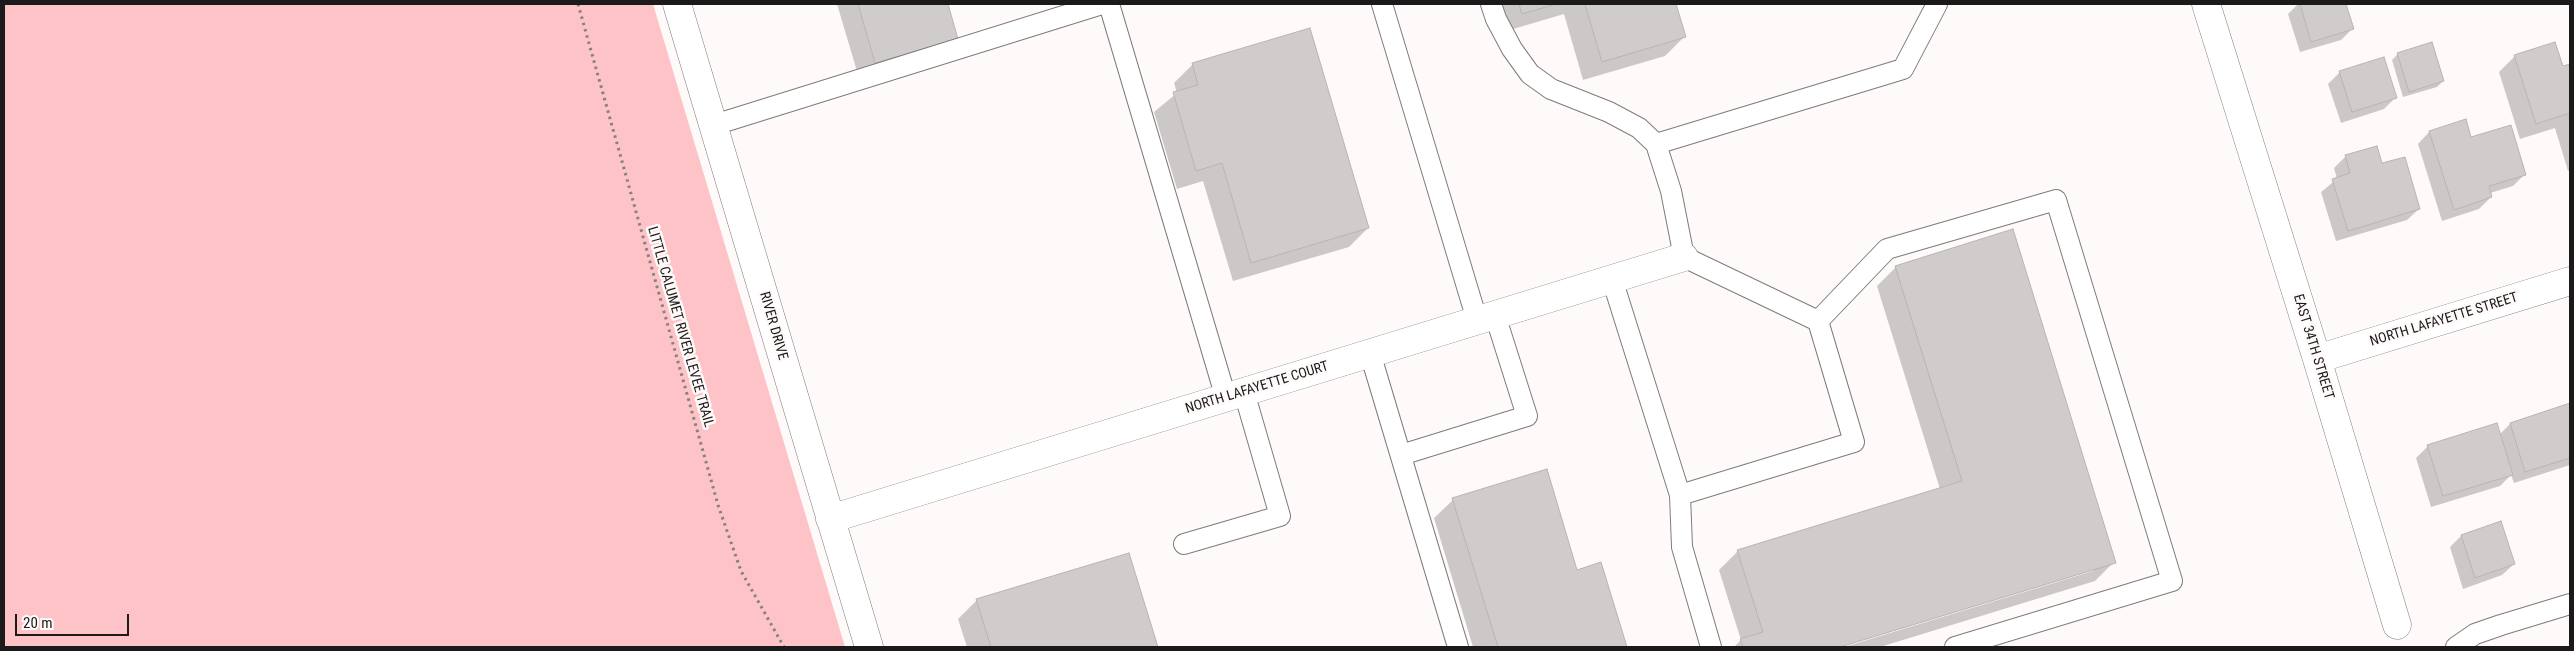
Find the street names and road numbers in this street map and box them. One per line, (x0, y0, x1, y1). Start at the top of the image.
street label: LITTLE CALUMET RIVER LEVEE TRAIL (643, 225, 717, 429)
street label: RIVER DRIVE (755, 290, 791, 362)
street label: NORTH LAFAYETTE STREET (2368, 290, 2520, 350)
street label: EAST 34TH STREET (2289, 292, 2337, 402)
street label: NORTH LAFAYETTE COURT (1183, 358, 1331, 418)

